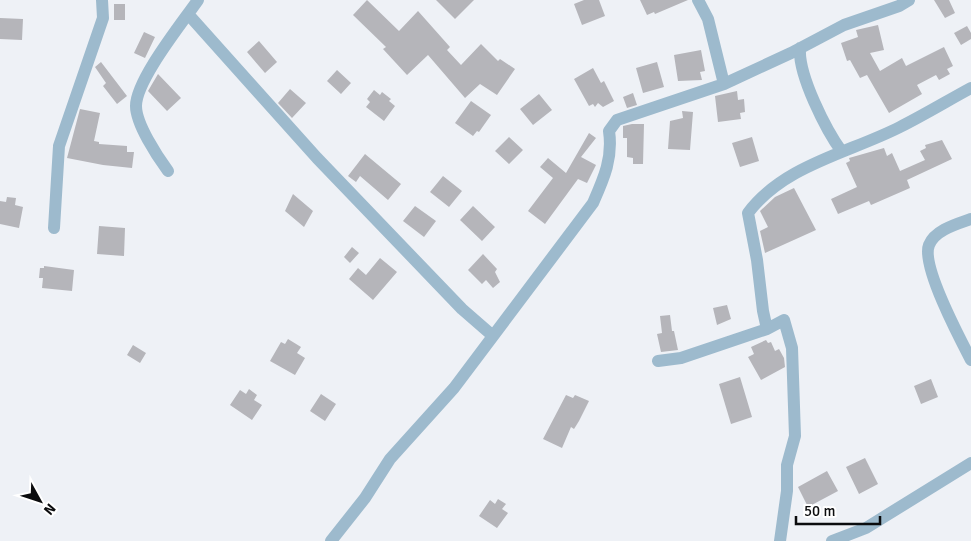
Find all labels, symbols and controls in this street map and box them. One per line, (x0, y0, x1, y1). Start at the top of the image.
north arrow (15, 476, 65, 526)
scale bar (796, 494, 880, 526)
text: N (40, 500, 59, 518)
text: 50 m (804, 502, 835, 520)

